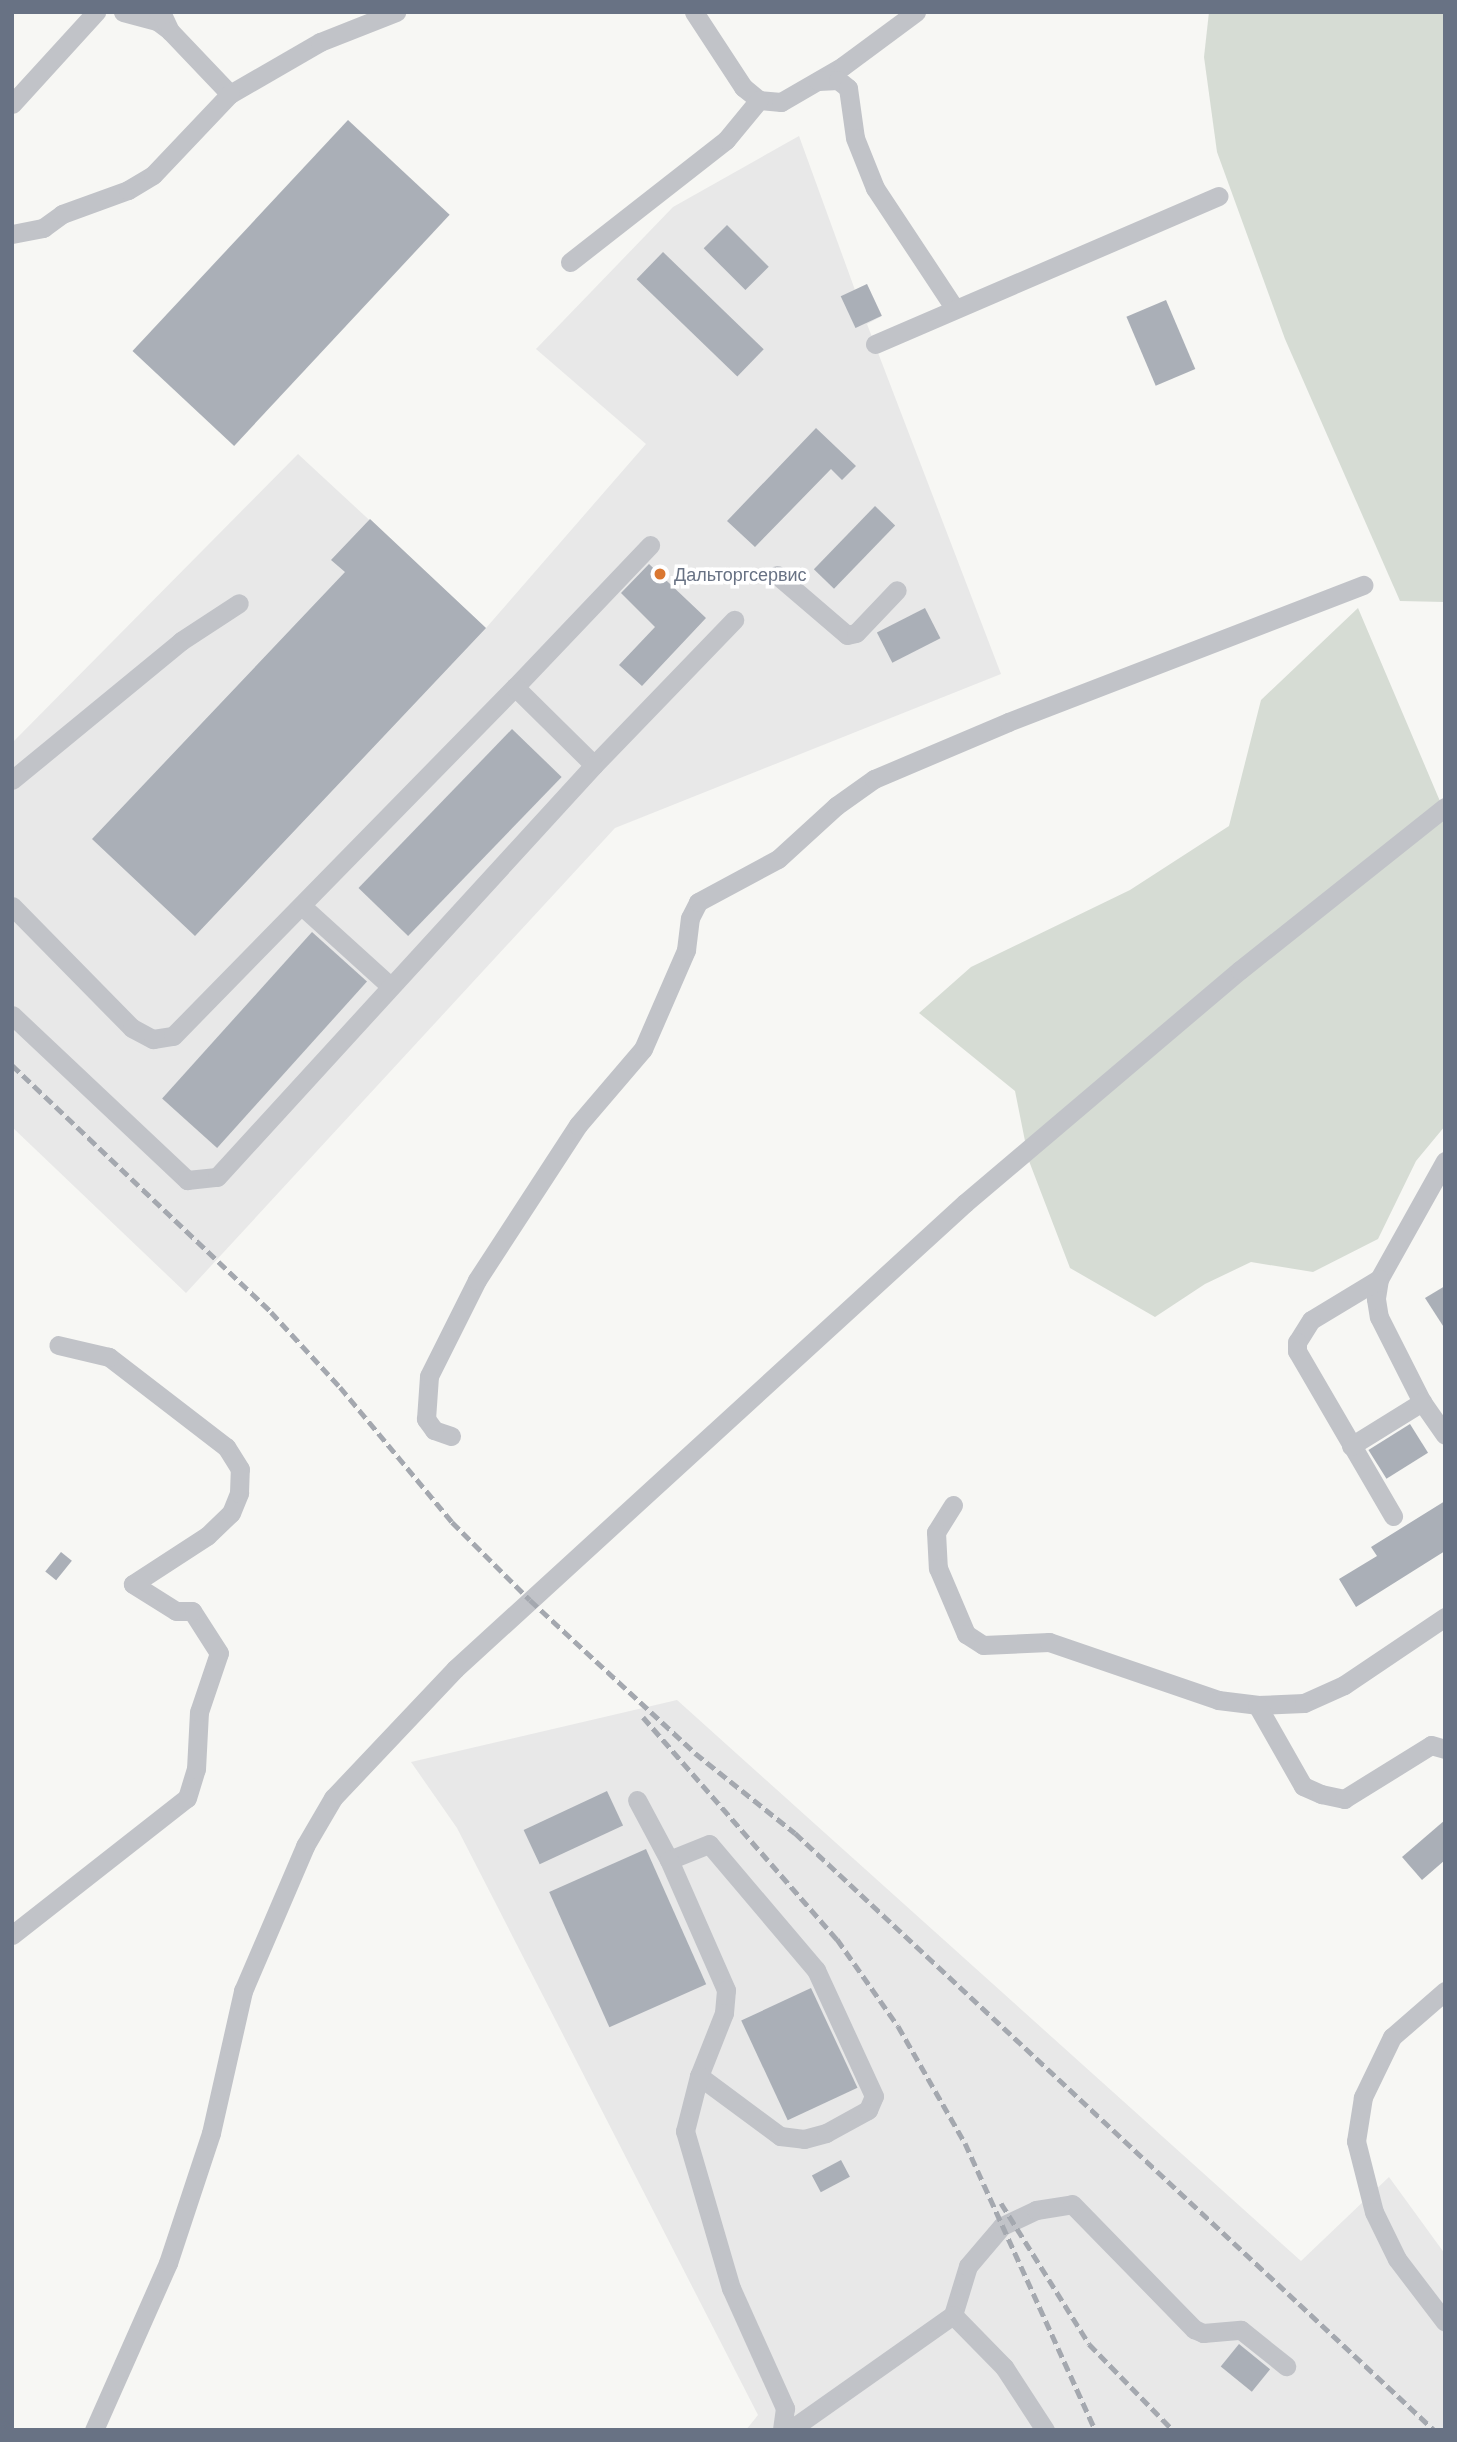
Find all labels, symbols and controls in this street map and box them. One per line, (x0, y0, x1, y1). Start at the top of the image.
place label: Дальторгсервис (674, 563, 807, 585)
marker: Дальторгсервис (652, 566, 668, 582)

